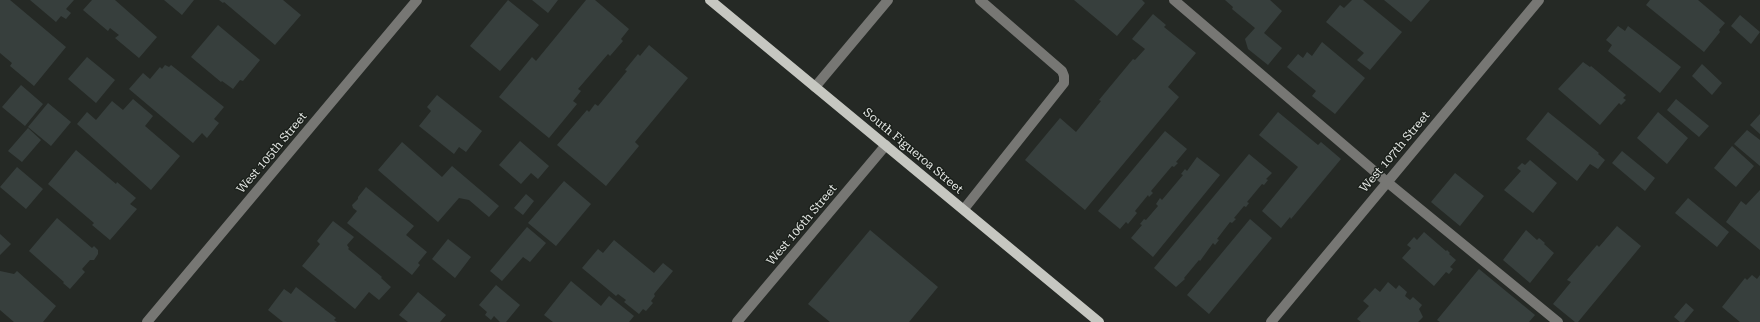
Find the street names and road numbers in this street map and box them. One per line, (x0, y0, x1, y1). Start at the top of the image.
street label: South Figueroa Street (860, 105, 966, 197)
street label: West 107th Street (1357, 109, 1433, 195)
street label: West 105th Street (234, 110, 310, 196)
street label: West 106th Street (764, 182, 840, 268)

